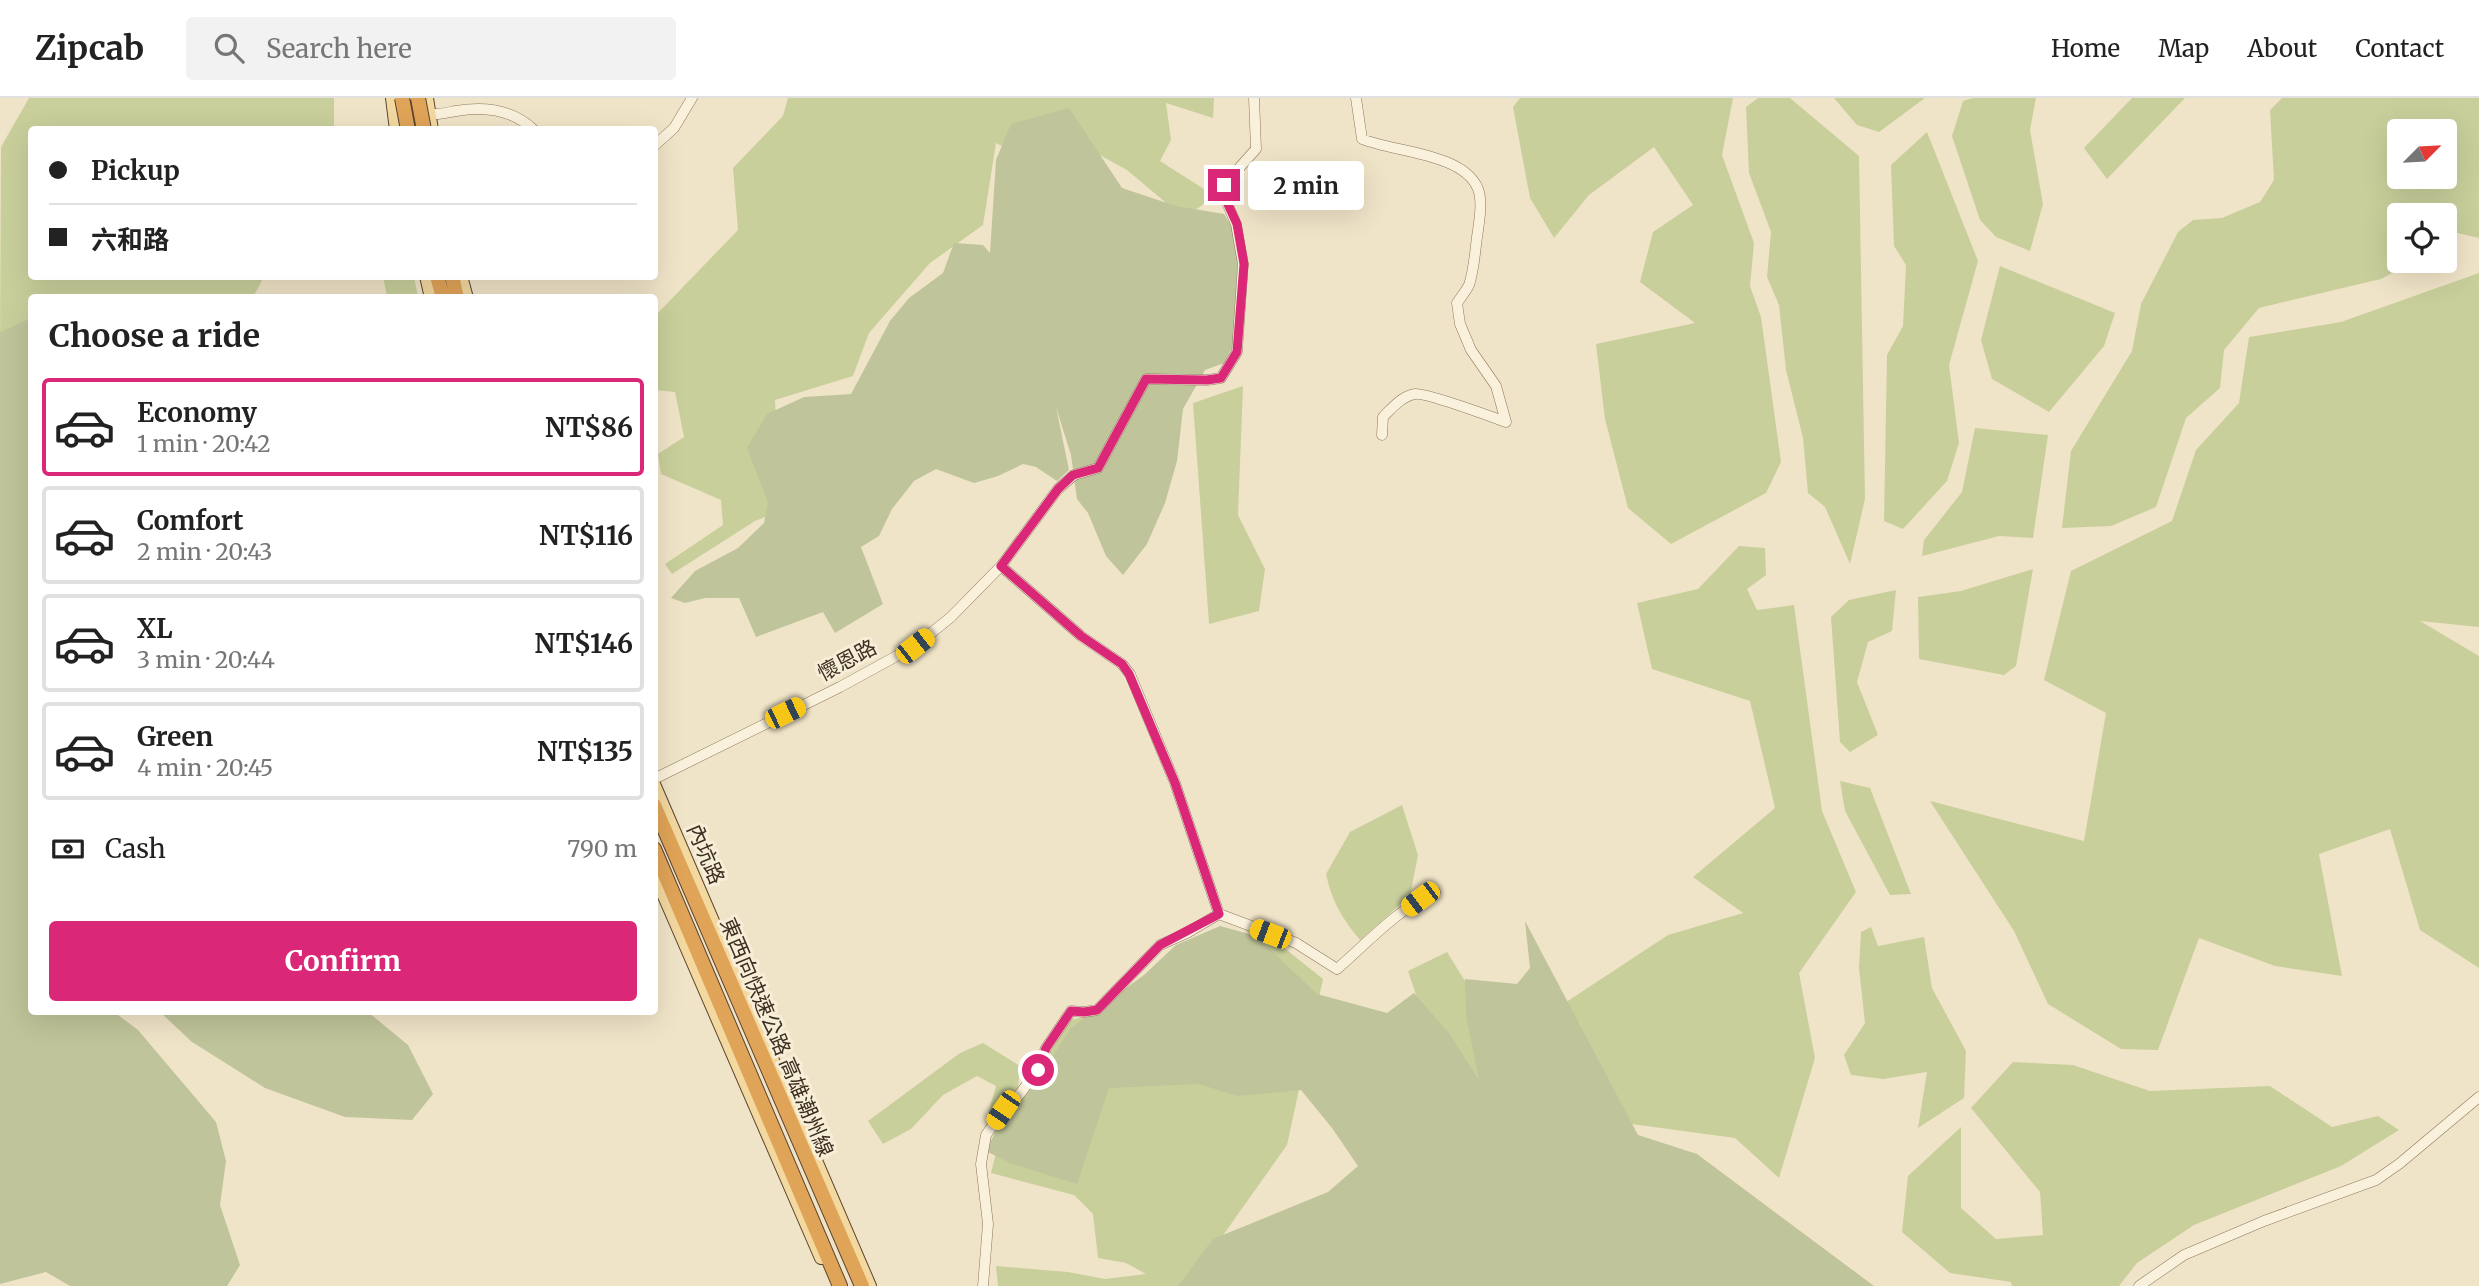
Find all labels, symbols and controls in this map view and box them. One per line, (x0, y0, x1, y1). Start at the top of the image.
search box (186, 17, 676, 80)
text: Zipcab (35, 28, 144, 69)
icon: search (210, 29, 248, 67)
text: Search here (266, 32, 412, 65)
text: Home (2051, 33, 2120, 64)
text: Map (2158, 33, 2209, 64)
text: About (2247, 33, 2317, 64)
text: Contact (2355, 33, 2444, 64)
north arrow (2387, 119, 2457, 189)
map controls (2387, 119, 2457, 273)
text: Pickup (91, 154, 180, 187)
callout: 2 min (1248, 160, 1364, 210)
route end (1208, 169, 1240, 201)
text: 2 min (1273, 171, 1339, 200)
button: locate (2387, 203, 2457, 273)
text: 六和路 (91, 223, 169, 256)
text: Choose a ride (49, 316, 260, 356)
icon: car (53, 396, 116, 459)
text: Economy (137, 396, 257, 429)
text: NT$86 (545, 411, 633, 444)
text: 1 min · 20:42 (137, 429, 271, 458)
icon: car (53, 504, 116, 567)
text: Comfort (137, 504, 243, 537)
text: NT$116 (539, 519, 633, 552)
text: 2 min · 20:43 (137, 537, 273, 566)
icon: car (53, 612, 116, 675)
text: XL (137, 612, 173, 645)
car (892, 625, 939, 667)
text: NT$146 (534, 627, 633, 660)
street label: 懷恩路 (813, 633, 881, 687)
text: 3 min · 20:44 (137, 645, 275, 674)
car (762, 694, 809, 732)
icon: car (53, 720, 116, 783)
text: Green (137, 720, 213, 753)
text: NT$135 (537, 735, 633, 768)
text: 4 min · 20:45 (137, 753, 273, 782)
street label: 內坑路 (681, 820, 731, 888)
icon: cash (49, 830, 87, 868)
text: Cash (105, 832, 166, 865)
text: 790 m (567, 834, 637, 863)
car (1397, 878, 1444, 920)
street label: 東西向快速公路 高雄潮州線 (714, 913, 840, 1161)
car (1247, 917, 1294, 951)
button: Confirm (49, 921, 637, 1001)
route start (1022, 1054, 1054, 1086)
car (983, 1087, 1024, 1133)

